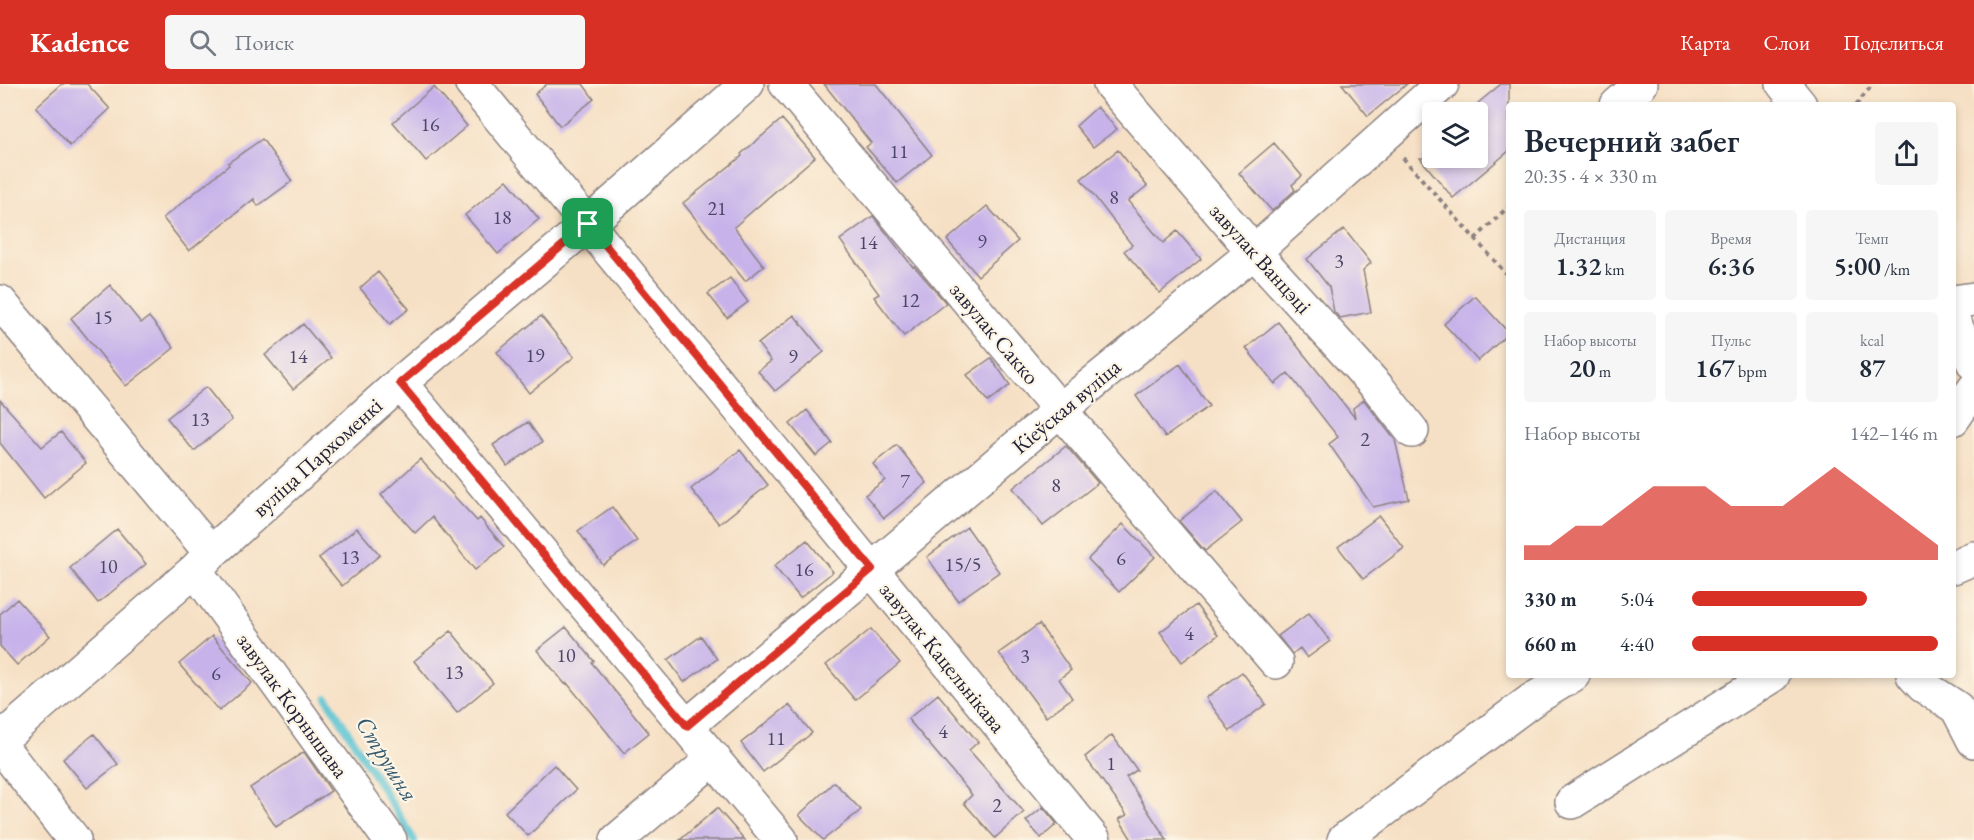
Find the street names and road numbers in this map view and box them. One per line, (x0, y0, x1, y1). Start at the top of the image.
street label: завулак Ванцэці (1203, 197, 1318, 320)
street label: завулак Сакко (943, 276, 1046, 391)
street label: Кіеўская вуліца (1006, 352, 1127, 460)
street label: вуліца Пархоменкі (246, 391, 389, 524)
street label: завулак Кацельнікава (873, 576, 1012, 739)
street label: завулак Корнышава (230, 627, 355, 784)

